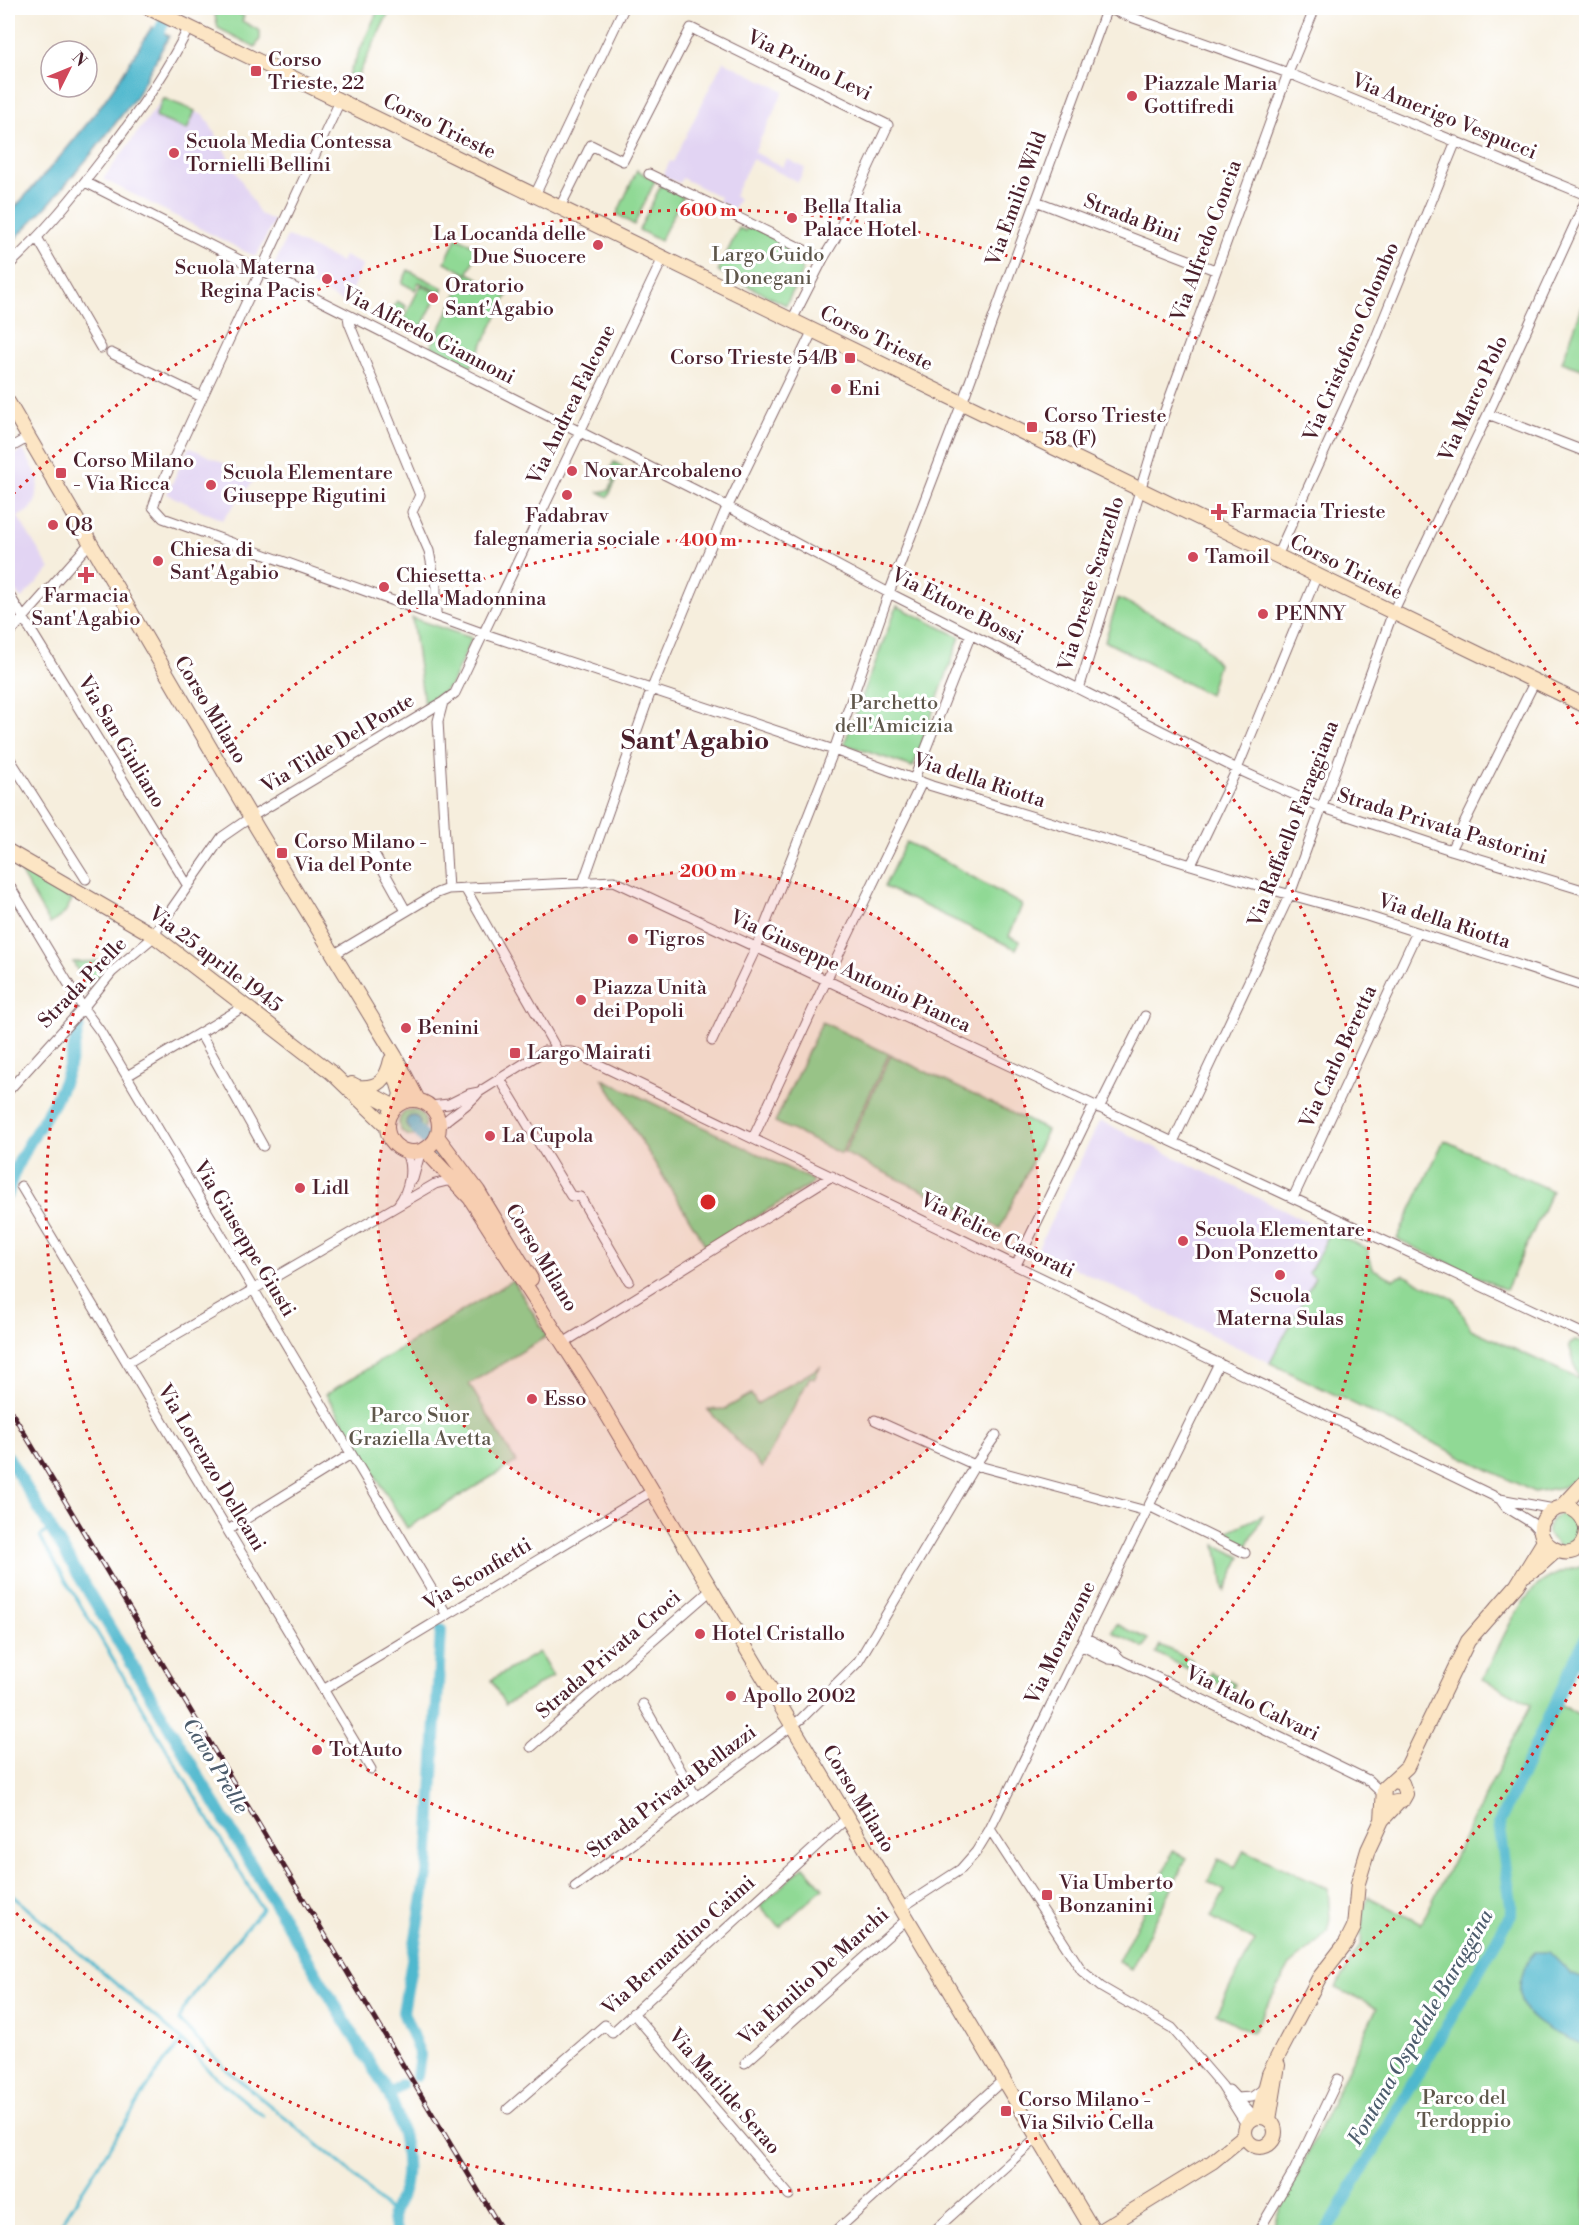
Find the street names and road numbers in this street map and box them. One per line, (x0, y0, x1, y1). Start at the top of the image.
street label: Via Primo Levi (741, 25, 876, 107)
street label: Via Amerigo Vespucci (1347, 68, 1541, 166)
street label: Corso Trieste (378, 89, 500, 165)
street label: Via Emilio Wild (981, 128, 1053, 271)
street label: Via Alfredo Concia (1166, 156, 1248, 326)
street label: Strada Bini (1080, 189, 1184, 249)
street label: Via Cristoforo Colombo (1298, 239, 1405, 446)
street label: Via Alfredo Giannoni (336, 281, 519, 391)
street label: Corso Trieste (815, 301, 937, 377)
street label: Via Andrea Falcone (522, 321, 622, 490)
street label: Via Marco Polo (1433, 332, 1514, 467)
street label: Via Oreste Scarzello (1053, 494, 1130, 675)
street label: Corso Trieste (1285, 530, 1407, 606)
street label: Via Ettore Bossi (886, 562, 1028, 651)
street label: Corso Milano (168, 652, 252, 768)
street label: Via San Giuliano (71, 670, 170, 813)
street label: Via Tilde Del Ponte (256, 688, 419, 800)
street label: Via Raffaello Faraggiana (1243, 717, 1345, 932)
street label: Via della Riotta (909, 748, 1049, 814)
street label: Strada Privata Pastorini (1334, 783, 1550, 871)
street label: Via della Riotta (1374, 889, 1514, 955)
street label: Via 25 aprile 1945 (142, 901, 287, 1018)
street label: Via Giuseppe Antonio Pianca (725, 905, 975, 1039)
street label: Strada Prelle (33, 932, 133, 1034)
street label: Via Carlo Beretta (1295, 981, 1383, 1133)
street label: Via Giuseppe Giusti (187, 1155, 301, 1322)
street label: Via Felice Casorati (915, 1187, 1079, 1284)
street label: Corso Milano (499, 1200, 583, 1316)
street label: Via Lorenzo Delleani (151, 1379, 271, 1556)
street label: Via Sconfietti (418, 1533, 537, 1618)
street label: Via Morazzone (1020, 1577, 1102, 1710)
street label: Strada Privata Croci (531, 1585, 687, 1725)
street label: Via Italo Calvari (1180, 1660, 1323, 1747)
street label: Strada Privata Bellazzi (582, 1720, 762, 1864)
street label: Corso Milano (816, 1741, 900, 1857)
street label: Via Bernardino Caimi (597, 1870, 761, 2022)
street label: Via Emilio De Marchi (733, 1902, 895, 2052)
street label: Via Matilde Serao (662, 2023, 785, 2160)

